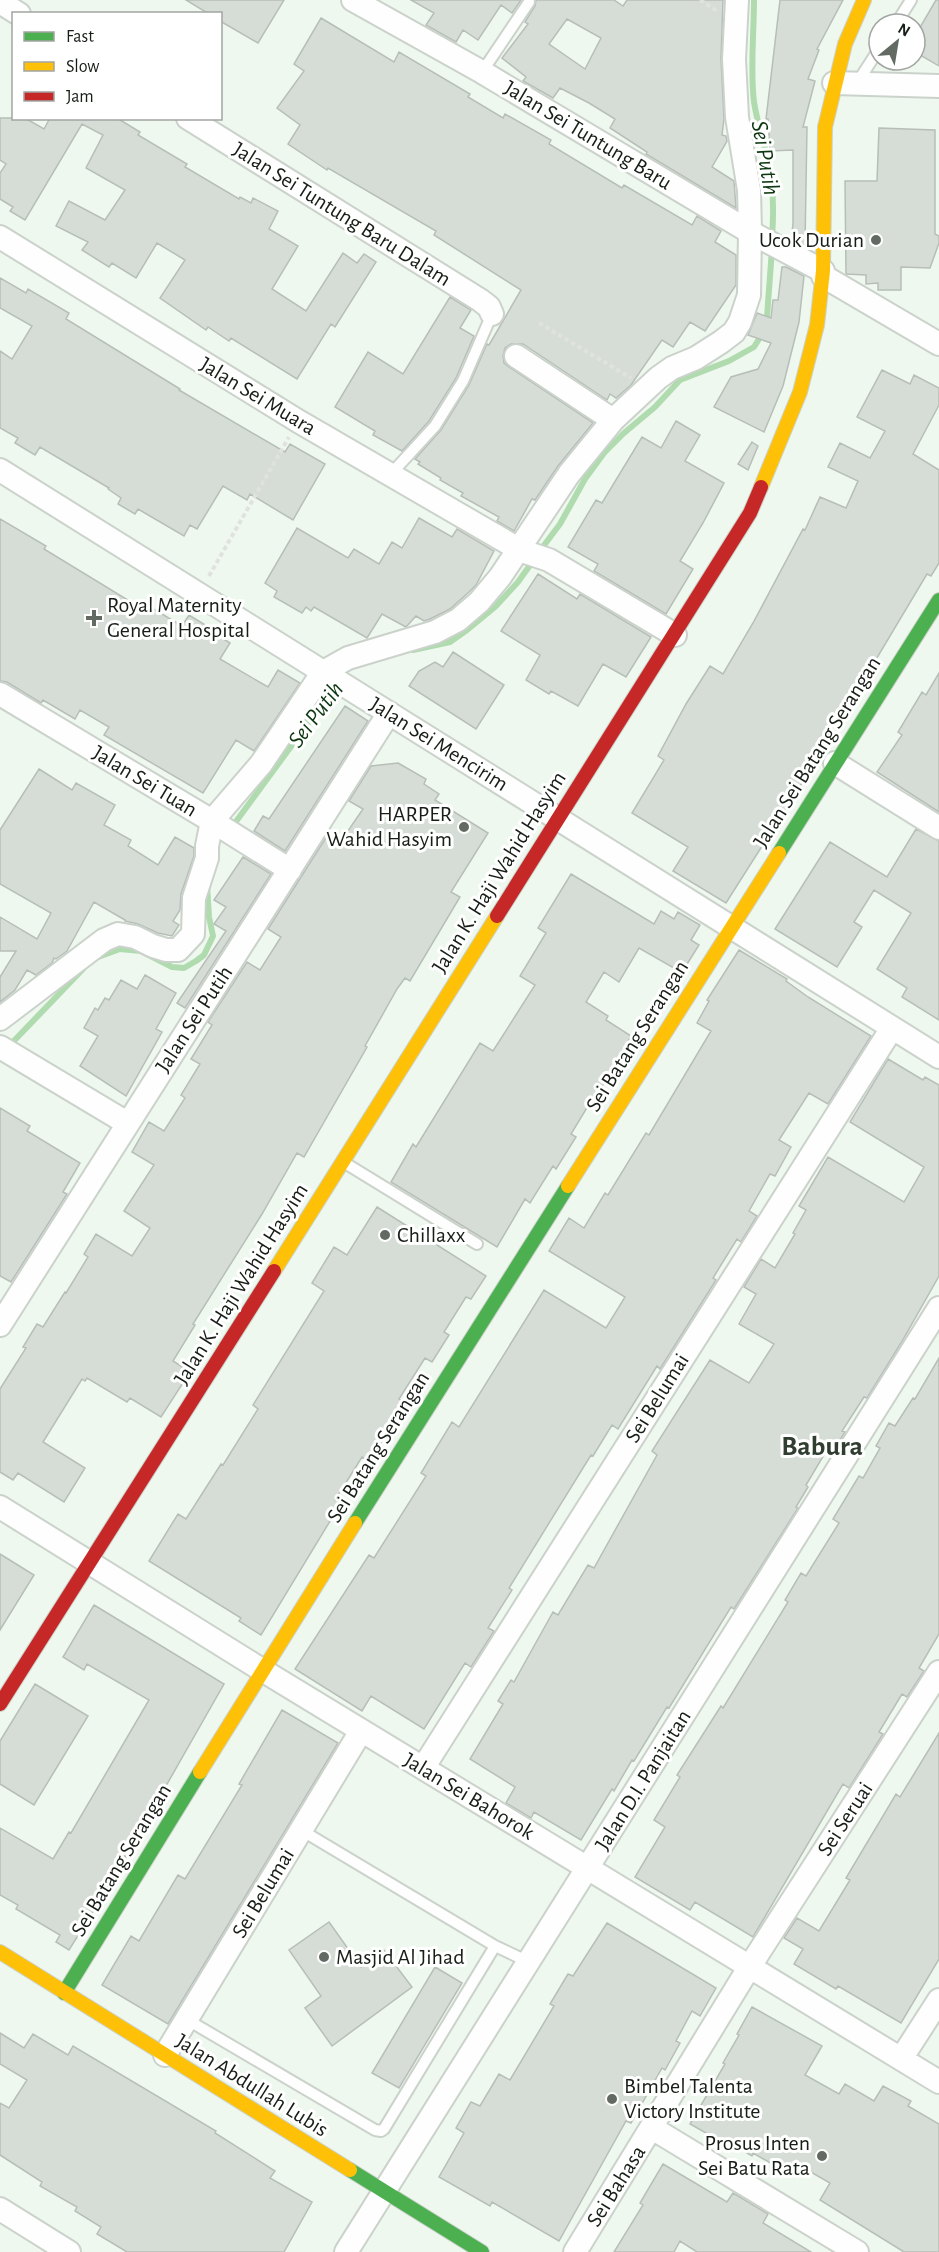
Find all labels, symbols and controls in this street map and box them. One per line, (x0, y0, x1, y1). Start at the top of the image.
legend (12, 12, 222, 120)
north arrow (867, 12, 927, 72)
text: N (895, 20, 913, 40)
text: Fast (66, 28, 94, 46)
text: Slow (66, 58, 99, 76)
street label: Jalan Sei Tuntung Baru (500, 76, 676, 194)
text: Jam (66, 88, 94, 106)
water label: Sei Putih (747, 119, 783, 197)
street label: Jalan Sei Tuntung Baru Dalam (229, 138, 455, 290)
place label: Ucok Durian (759, 229, 864, 251)
marker: Ucok Durian (869, 233, 883, 247)
street label: Jalan Sei Muara (196, 353, 320, 439)
place label: Royal Maternity General Hospital (107, 594, 250, 641)
marker: Royal Maternity General Hospital (85, 609, 103, 627)
street label: Jalan Sei Batang Serangan (749, 653, 885, 851)
water label: Sei Putih (284, 678, 348, 752)
street label: Jalan Sei Mencirim (366, 693, 512, 795)
street label: Jalan Sei Tuan (89, 741, 201, 821)
street label: Jalan K. Haji Wahid Hasyim (428, 767, 570, 977)
place label: HARPER Wahid Hasyim (326, 803, 452, 850)
marker: HARPER Wahid Hasyim (457, 820, 471, 834)
street label: Sei Batang Serangan (582, 957, 692, 1115)
street label: Jalan Sei Putih (152, 962, 236, 1076)
street label: Jalan K. Haji Wahid Hasyim (170, 1179, 312, 1389)
place label: Chillaxx (397, 1224, 466, 1246)
marker: Chillaxx (378, 1228, 392, 1242)
street label: Sei Belumai (621, 1350, 693, 1446)
street label: Sei Batang Serangan (323, 1368, 433, 1526)
district label: Babura (781, 1433, 863, 1461)
street label: Jalan D.I. Panjaitan (591, 1706, 695, 1854)
street label: Jalan Sei Bahorok (400, 1748, 538, 1844)
street label: Sei Seruai (813, 1778, 877, 1860)
street label: Sei Batang Serangan (67, 1780, 175, 1940)
street label: Sei Belumai (228, 1844, 298, 1942)
place label: Masjid Al Jihad (336, 1946, 465, 1968)
marker: Masjid Al Jihad (317, 1950, 331, 1964)
street label: Jalan Abdullah Lubis (172, 2029, 332, 2141)
place label: Bimbel Talenta Victory Institute (624, 2075, 761, 2122)
marker: Bimbel Talenta Victory Institute (605, 2092, 619, 2106)
place label: Prosus Inten Sei Batu Rata (698, 2132, 810, 2179)
street label: Sei Bahasa (583, 2142, 649, 2230)
marker: Prosus Inten Sei Batu Rata (815, 2149, 829, 2163)

